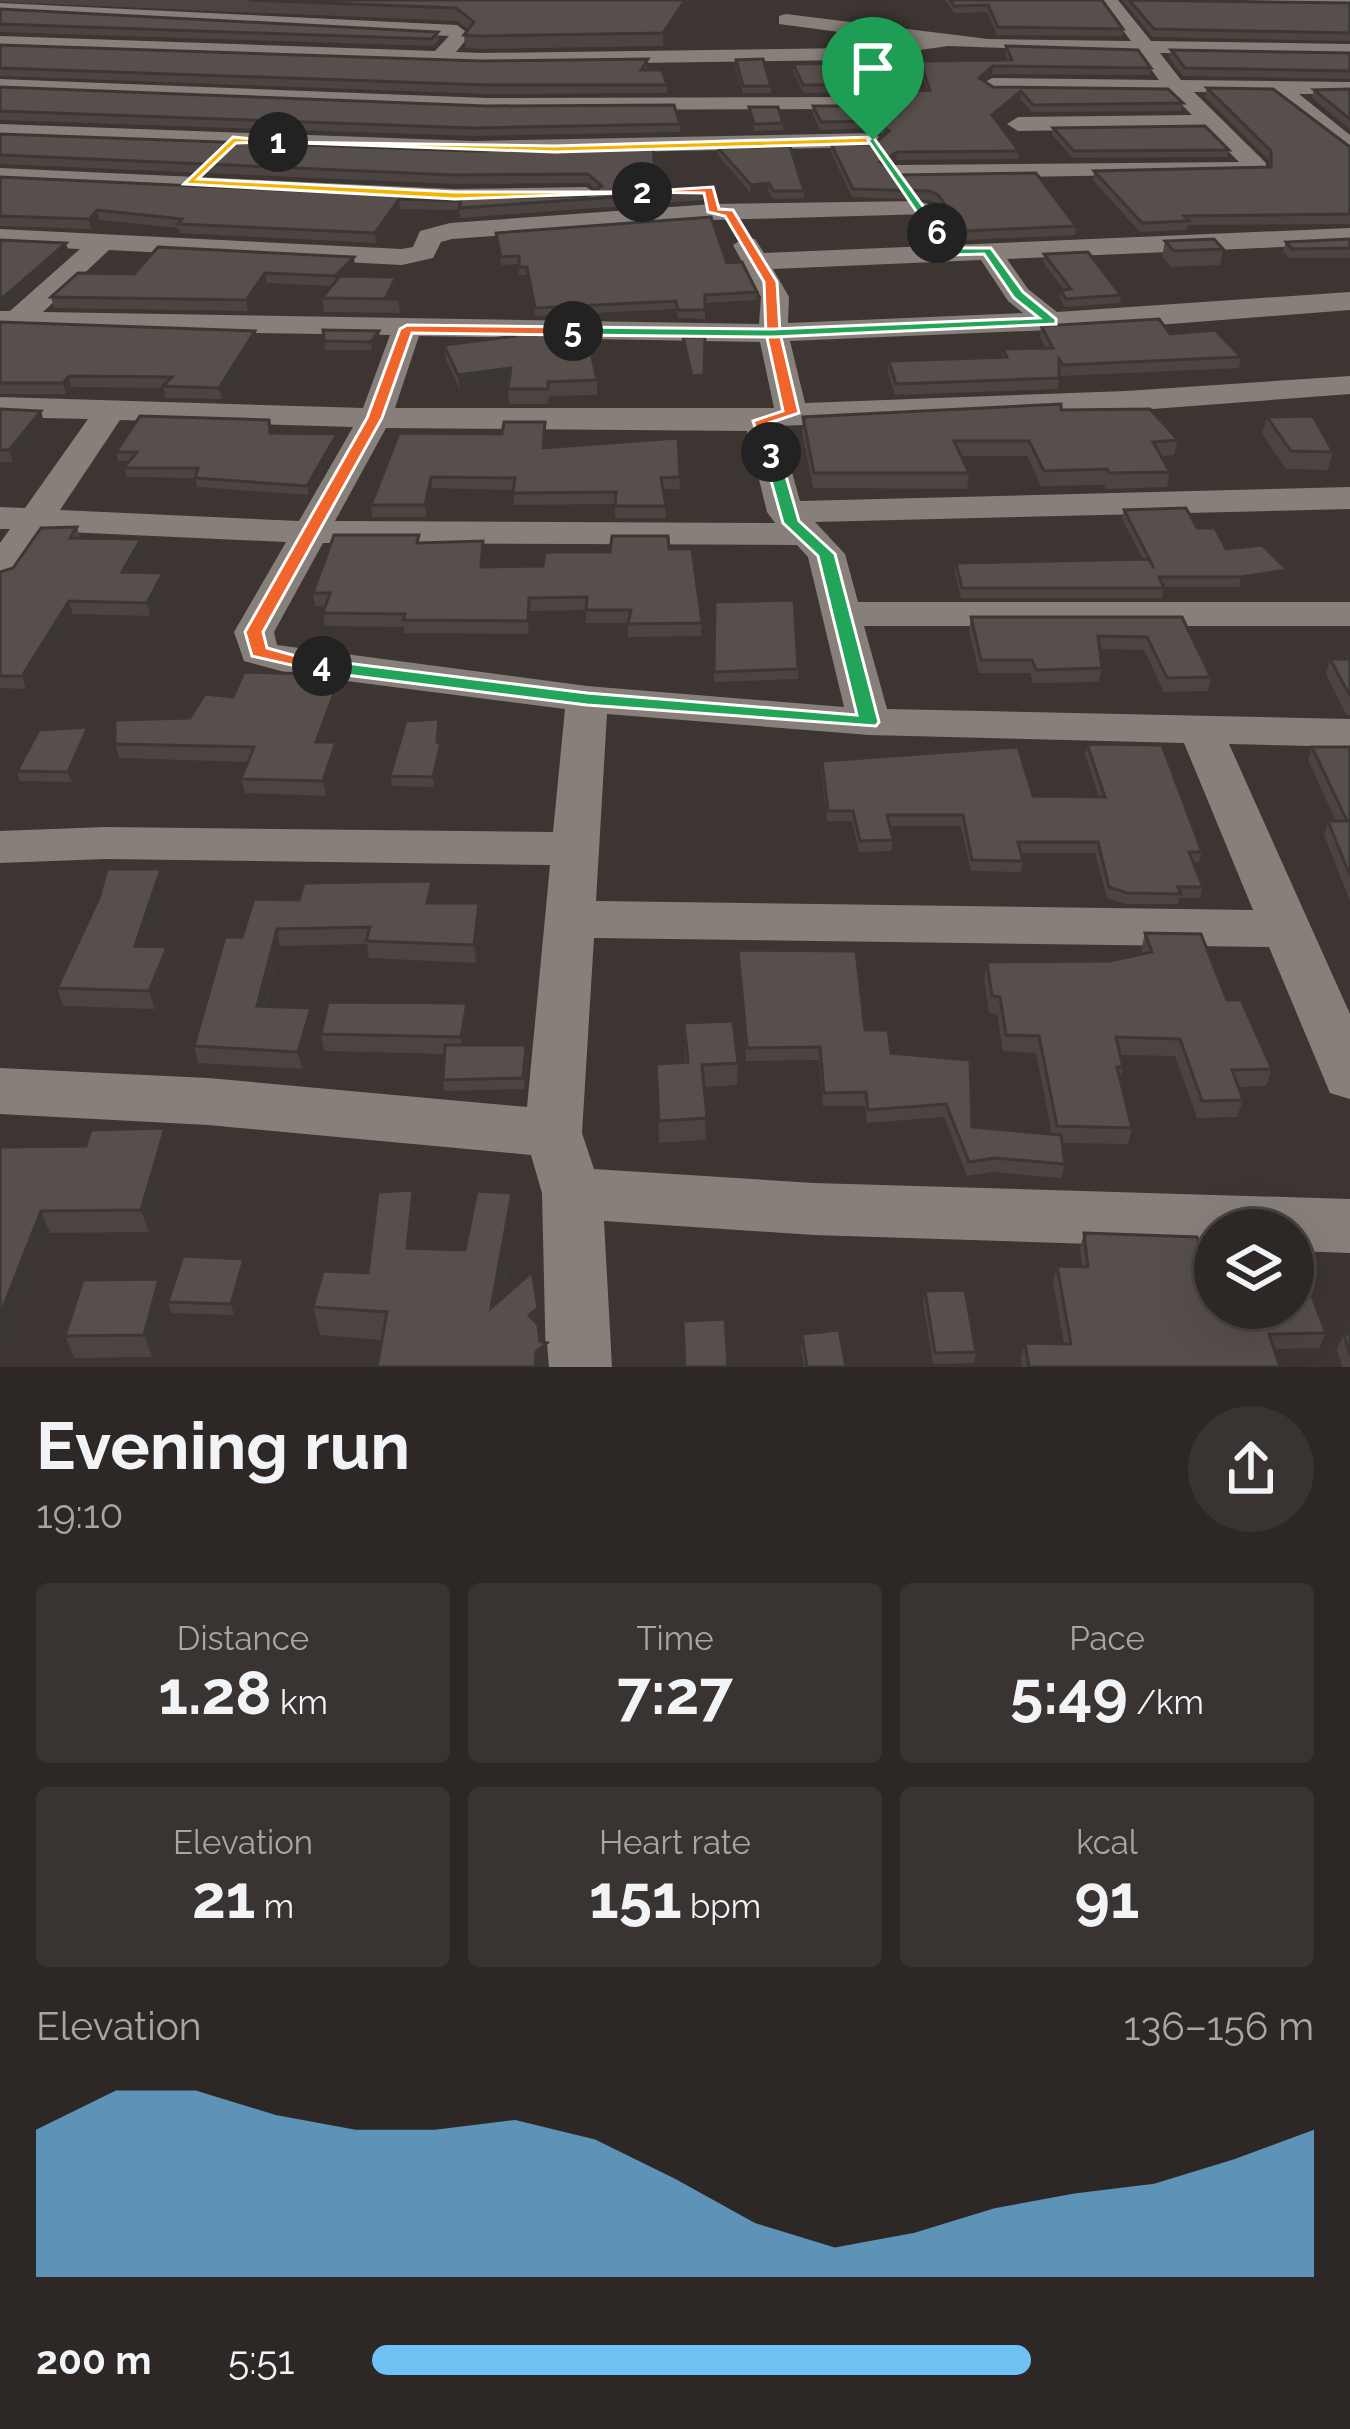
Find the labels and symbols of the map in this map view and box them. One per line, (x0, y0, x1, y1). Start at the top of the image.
pin (822, 17, 924, 140)
pin: 1 (248, 112, 308, 172)
pin: 2 (612, 162, 672, 222)
pin: 6 (907, 203, 967, 263)
pin: 5 (543, 301, 603, 361)
pin: 3 (741, 422, 801, 482)
pin: 4 (292, 636, 352, 696)

